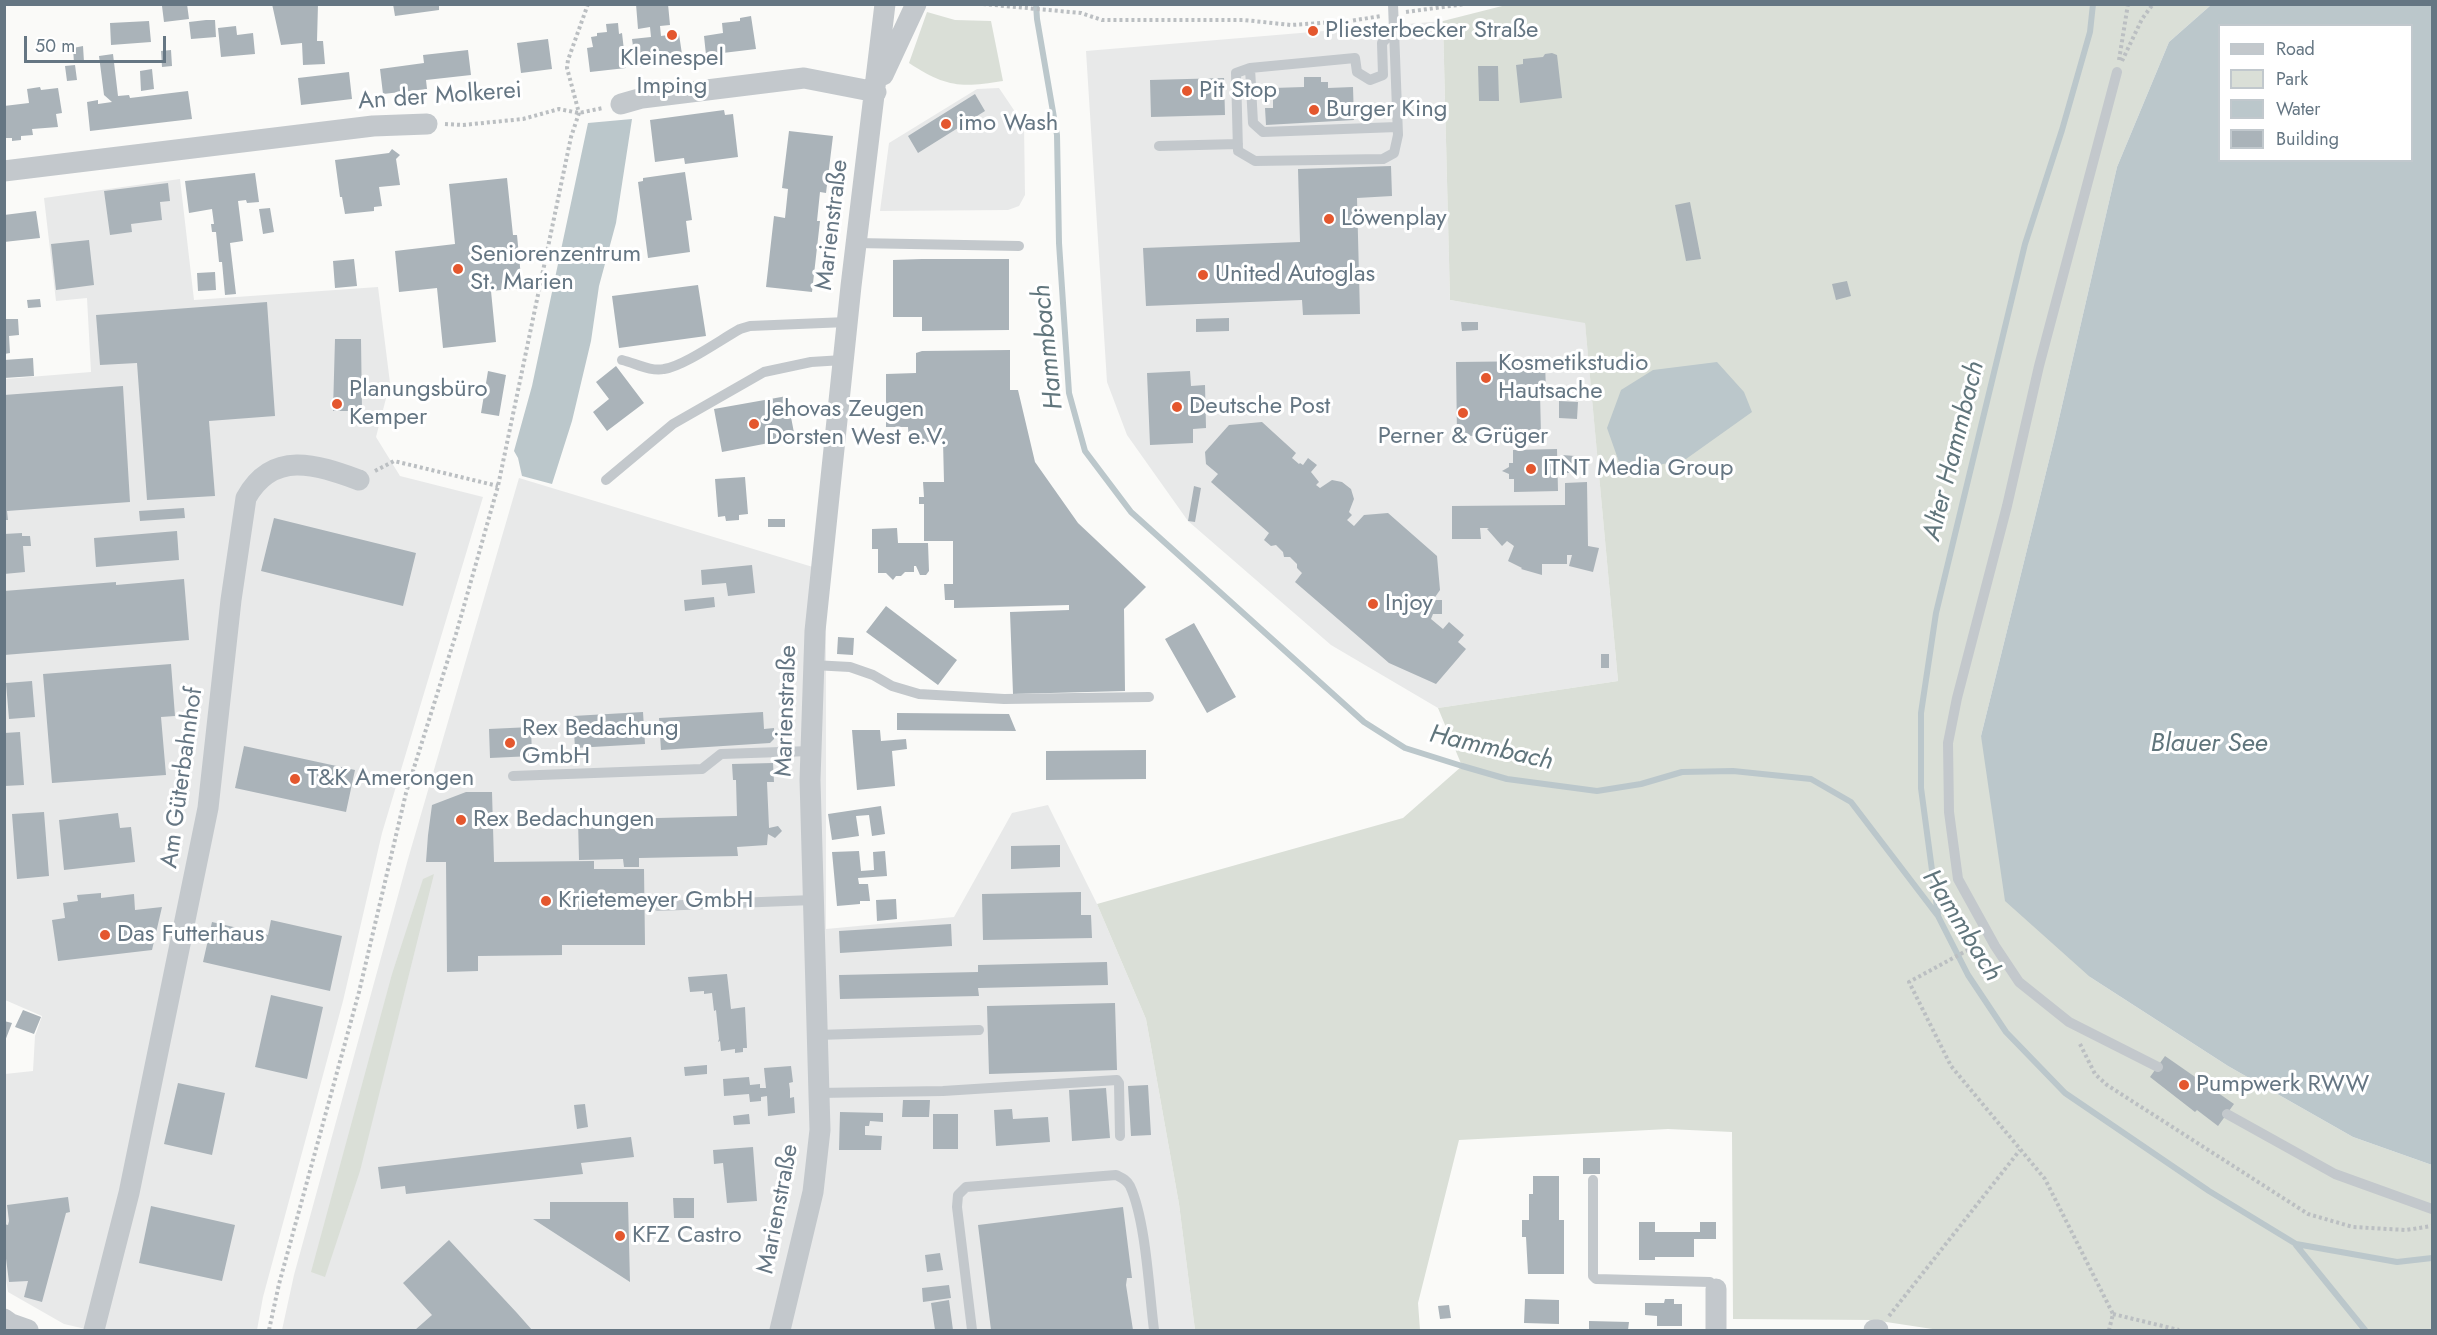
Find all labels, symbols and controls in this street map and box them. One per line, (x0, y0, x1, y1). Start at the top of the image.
place label: Pliesterbecker Straße (1325, 17, 1538, 45)
scale bar (27, 24, 170, 62)
marker: Pliesterbecker Straße (1306, 24, 1320, 38)
legend (2218, 24, 2413, 162)
marker: Kleinespel Imping (665, 28, 679, 42)
text: 50 m (35, 33, 75, 59)
text: Road (2276, 36, 2315, 62)
place label: Kleinespel Imping (620, 45, 724, 101)
text: Park (2276, 66, 2308, 92)
street label: An der Molkerei (357, 77, 523, 117)
place label: Pit Stop (1199, 77, 1277, 105)
marker: Pit Stop (1180, 84, 1194, 98)
place label: Burger King (1326, 96, 1447, 124)
text: Water (2276, 96, 2320, 122)
marker: Burger King (1307, 103, 1321, 117)
place label: imo Wash (958, 110, 1058, 138)
marker: imo Wash (939, 117, 953, 131)
text: Building (2276, 126, 2339, 152)
street label: Marienstraße (811, 158, 855, 292)
place label: Löwenplay (1341, 205, 1447, 233)
marker: Löwenplay (1322, 212, 1336, 226)
place label: Seniorenzentrum St. Marien (470, 241, 641, 297)
place label: United Autoglas (1215, 261, 1375, 289)
marker: Seniorenzentrum St. Marien (451, 262, 465, 276)
marker: United Autoglas (1196, 268, 1210, 282)
water label: Hammbach (1027, 283, 1071, 411)
place label: Kosmetikstudio Hautsache (1498, 350, 1648, 406)
water label: Alter Hammbach (1918, 358, 1992, 544)
marker: Kosmetikstudio Hautsache (1479, 371, 1493, 385)
place label: Planungsbüro Kemper (349, 376, 488, 432)
place label: Deutsche Post (1189, 393, 1330, 421)
place label: Jehovas Zeugen Dorsten West e.V. (766, 396, 947, 452)
marker: Planungsbüro Kemper (330, 397, 344, 411)
marker: Deutsche Post (1170, 400, 1184, 414)
marker: Perner & Grüger (1456, 406, 1470, 420)
marker: Jehovas Zeugen Dorsten West e.V. (747, 417, 761, 431)
place label: Perner & Grüger (1378, 423, 1548, 451)
place label: ITNT Media Group (1543, 455, 1733, 483)
marker: ITNT Media Group (1524, 462, 1538, 476)
place label: Injoy (1385, 590, 1433, 618)
marker: Injoy (1366, 597, 1380, 611)
street label: Marienstraße (770, 645, 804, 777)
street label: Am Güterbahnhof (156, 686, 210, 870)
place label: Rex Bedachung GmbH (522, 715, 679, 771)
water label: Hammbach (1426, 720, 1556, 778)
water label: Blauer See (2151, 729, 2267, 761)
marker: Rex Bedachung GmbH (503, 736, 517, 750)
place label: T&K Amerongen (307, 765, 474, 793)
marker: T&K Amerongen (288, 772, 302, 786)
place label: Rex Bedachungen (473, 806, 655, 834)
marker: Rex Bedachungen (454, 813, 468, 827)
water label: Hammbach (1914, 864, 2008, 988)
place label: Krietemeyer GmbH (558, 887, 753, 915)
marker: Krietemeyer GmbH (539, 894, 553, 908)
place label: Das Futterhaus (117, 921, 264, 949)
marker: Das Futterhaus (98, 928, 112, 942)
place label: Pumpwerk RWW (2196, 1071, 2369, 1099)
marker: Pumpwerk RWW (2177, 1078, 2191, 1092)
street label: Marienstraße (752, 1142, 806, 1276)
place label: KFZ Castro (632, 1222, 742, 1250)
marker: KFZ Castro (613, 1229, 627, 1243)

